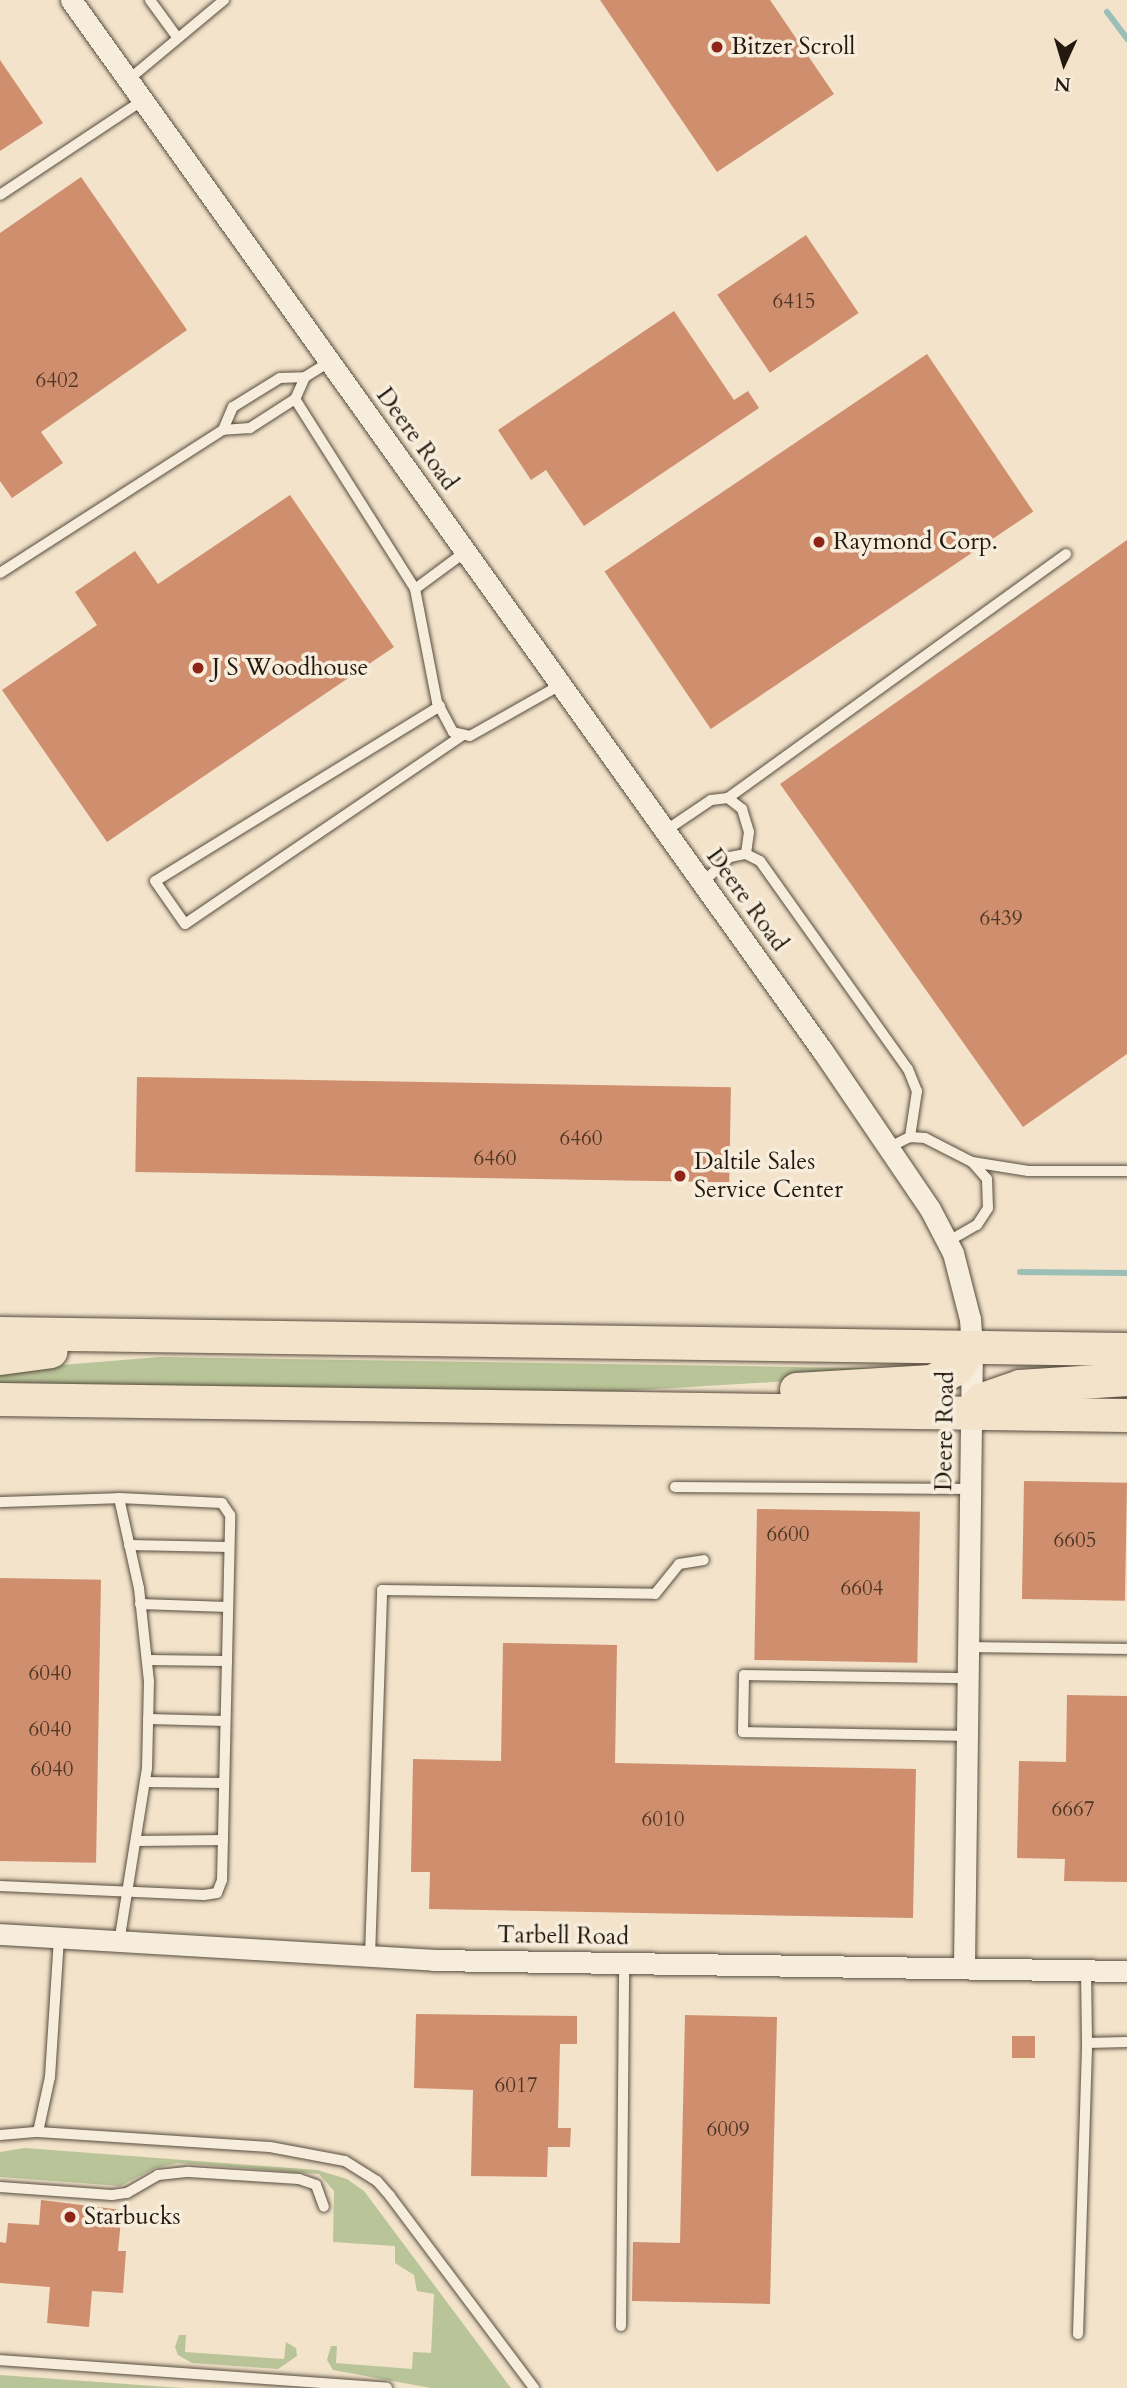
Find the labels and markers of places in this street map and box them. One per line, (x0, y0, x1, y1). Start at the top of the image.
place label: Bitzer Scroll (731, 33, 855, 61)
marker: Bitzer Scroll (709, 39, 725, 55)
place label: Raymond Corp. (833, 528, 998, 556)
marker: Raymond Corp. (811, 534, 827, 550)
place label: J S Woodhouse (212, 654, 369, 682)
marker: J S Woodhouse (190, 660, 206, 676)
place label: Daltile Sales Service Center (694, 1148, 843, 1204)
marker: Daltile Sales Service Center (672, 1168, 688, 1184)
place label: Starbucks (84, 2203, 181, 2231)
marker: Starbucks (62, 2209, 78, 2225)

